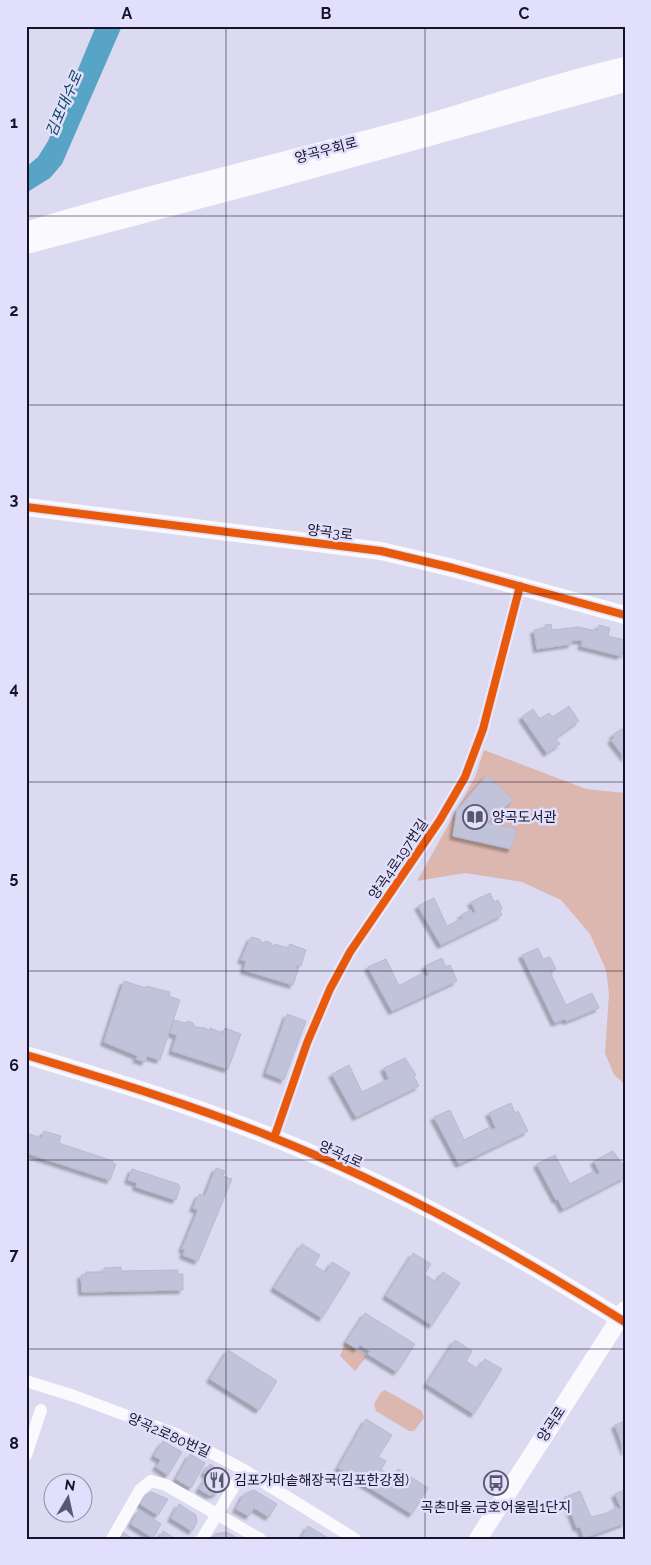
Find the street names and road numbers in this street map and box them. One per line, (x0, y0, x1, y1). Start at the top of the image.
street label: 양곡우회로 (293, 134, 359, 166)
street label: 양곡3로 (306, 521, 354, 543)
street label: 양곡4로197번길 (365, 816, 431, 902)
street label: 양곡4로 (317, 1137, 365, 1171)
street label: 양곡로 (534, 1403, 568, 1445)
street label: 양곡2로80번길 (125, 1410, 213, 1460)

